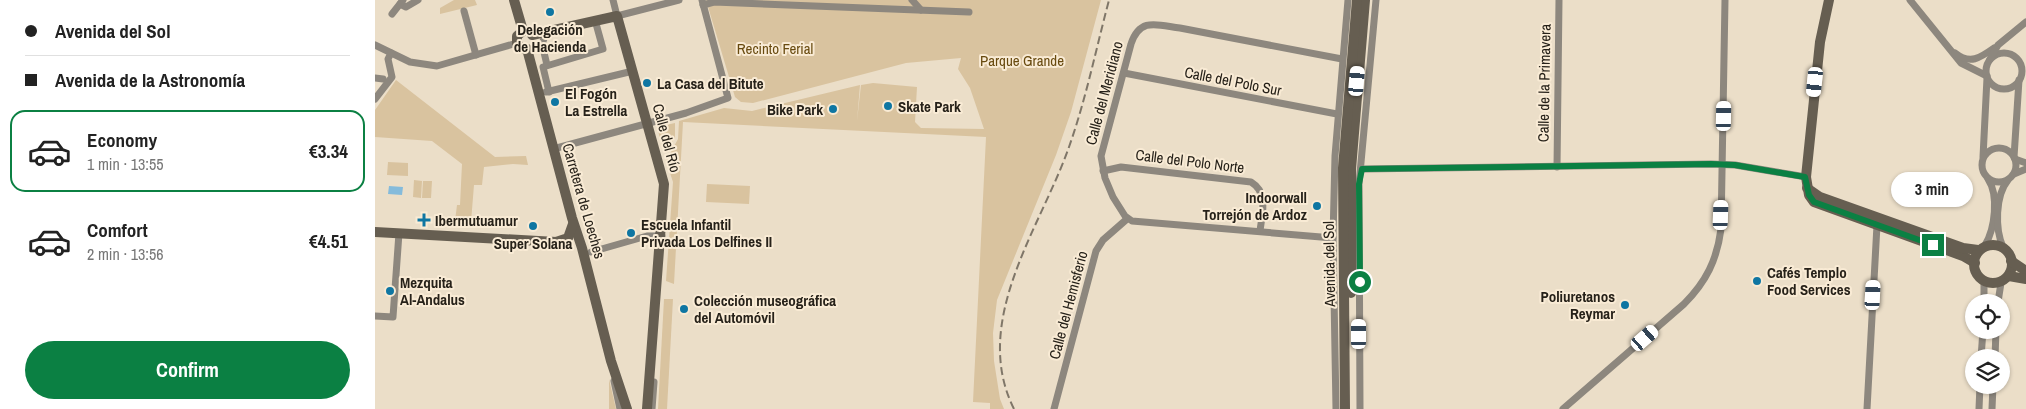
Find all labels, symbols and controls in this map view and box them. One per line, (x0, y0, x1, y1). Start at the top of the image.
marker: Delegación de Hacienda (544, 6, 556, 18)
text: Avenida del Sol (55, 18, 170, 44)
place label: Delegación de Hacienda (514, 19, 586, 57)
street label: Calle de la Primavera (1532, 24, 1556, 142)
park label: Recinto Ferial (737, 38, 813, 59)
street label: Calle del Meridiano (1080, 39, 1128, 147)
park label: Parque Grande (980, 50, 1064, 71)
street label: Calle del Polo Sur (1183, 61, 1283, 101)
car (1348, 65, 1365, 97)
car (1805, 66, 1824, 98)
text: Avenida de la Astronomía (55, 67, 245, 93)
place label: La Casa del Bitute (657, 73, 764, 94)
marker: La Casa del Bitute (641, 77, 653, 89)
place label: El Fogón La Estrella (565, 83, 627, 121)
marker: El Fogón La Estrella (549, 96, 561, 108)
place label: Skate Park (898, 96, 961, 117)
place label: Bike Park (767, 99, 823, 120)
marker: Skate Park (882, 100, 894, 112)
street label: Calle del Río (648, 101, 686, 175)
car (1716, 101, 1731, 131)
marker: Bike Park (827, 103, 839, 115)
text: Economy (87, 127, 157, 153)
icon: car (27, 129, 72, 174)
text: €3.34 (309, 138, 348, 164)
street label: Carretera de Loeches (558, 141, 610, 261)
street label: Calle del Polo Norte (1134, 144, 1246, 178)
text: 1 min · 13:55 (87, 153, 164, 175)
callout: 3 min (1892, 172, 1974, 208)
text: 3 min (1915, 178, 1949, 200)
place label: Indoorwall Torrejón de Ardoz (1202, 187, 1307, 225)
marker: Indoorwall Torrejón de Ardoz (1311, 200, 1323, 212)
car (1712, 200, 1729, 230)
place label: Ibermutuamur (435, 210, 518, 231)
marker: Ibermutuamur (417, 213, 431, 227)
place label: Escuela Infantil Privada Los Delfines II (641, 214, 772, 252)
text: Comfort (87, 217, 148, 243)
icon: car (27, 219, 72, 264)
marker: Super Solana (527, 220, 539, 232)
street label: Avenida del Sol (1318, 221, 1340, 308)
marker: Escuela Infantil Privada Los Delfines II (625, 227, 637, 239)
text: €4.51 (309, 228, 348, 254)
place label: Super Solana (494, 233, 572, 254)
route end (1922, 234, 1944, 256)
text: 2 min · 13:56 (87, 243, 164, 265)
street label: Calle del Hemisferio (1043, 248, 1093, 362)
place label: Cafés Templo Food Services (1767, 262, 1851, 300)
route start (1349, 271, 1371, 293)
place label: Mezquita Al-Andalus (400, 272, 465, 310)
marker: Cafés Templo Food Services (1751, 275, 1763, 287)
car (1864, 280, 1881, 310)
marker: Mezquita Al-Andalus (384, 285, 396, 297)
place label: Poliuretanos Reymar (1540, 286, 1615, 324)
place label: Colección museográfica del Automóvil (694, 290, 836, 328)
map controls (1965, 294, 2010, 394)
button: locate (1965, 294, 2010, 339)
marker: Poliuretanos Reymar (1619, 299, 1631, 311)
marker: Colección museográfica del Automóvil (678, 303, 690, 315)
car (1351, 319, 1366, 349)
car (1628, 322, 1661, 354)
button: Confirm (25, 341, 350, 399)
button: layers (1965, 349, 2010, 394)

